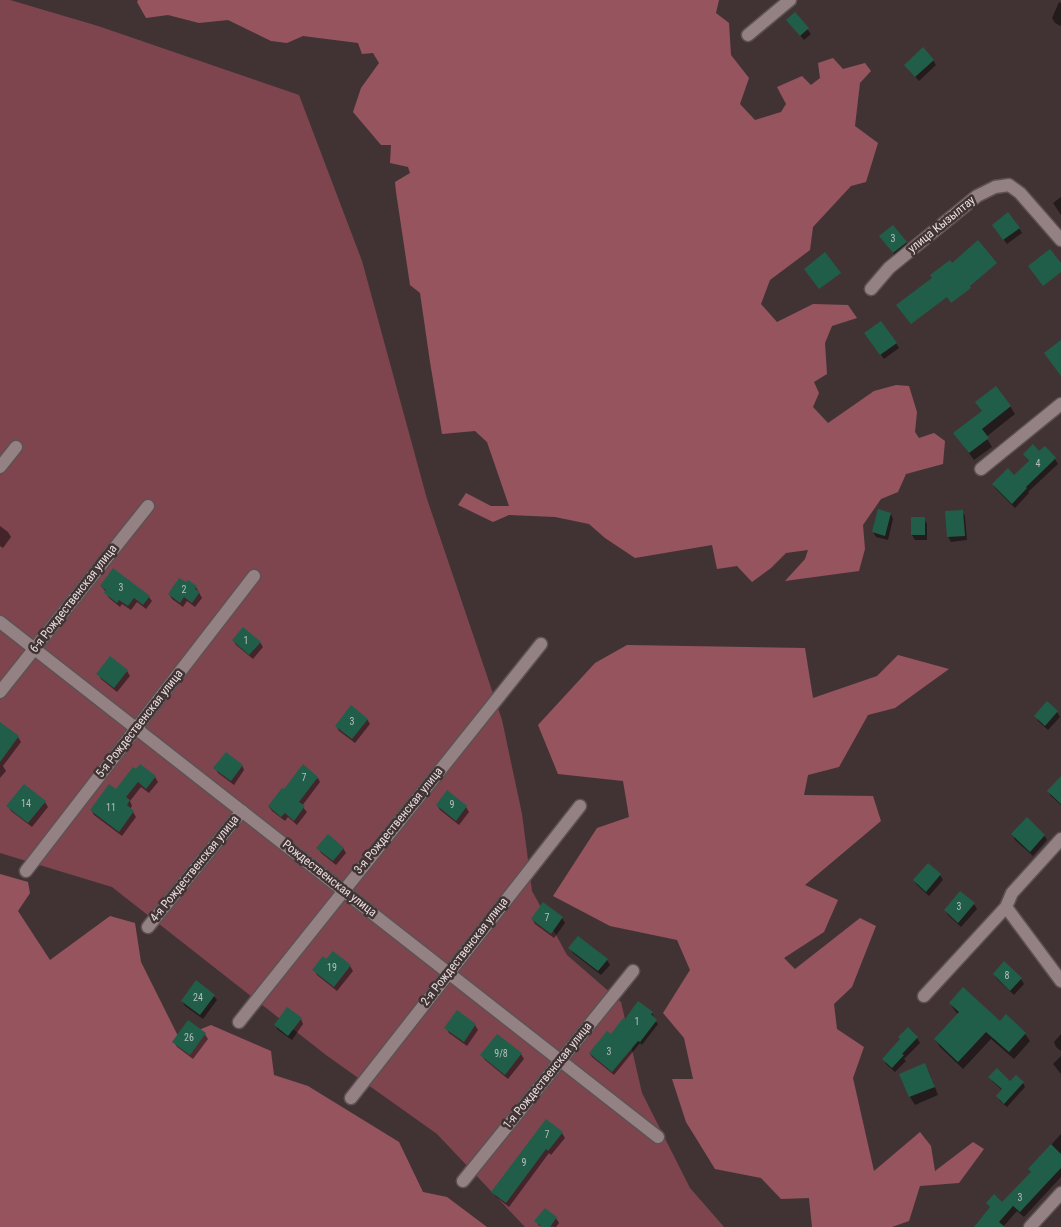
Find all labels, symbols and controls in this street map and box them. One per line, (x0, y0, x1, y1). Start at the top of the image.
street label: улица Кызылтау (906, 194, 978, 256)
house number: 3 (891, 233, 895, 245)
house number: 4 (1036, 458, 1040, 470)
street label: 6-я Рождественская улица (27, 542, 121, 656)
house number: 3 (119, 582, 123, 594)
house number: 2 (182, 584, 186, 596)
house number: 1 (244, 635, 248, 647)
street label: 5-я Рождественская улица (93, 667, 187, 781)
house number: 3 (350, 716, 354, 728)
street label: 3-я Рождественская улица (352, 765, 446, 877)
house number: 7 (302, 772, 306, 784)
house number: 14 (21, 798, 31, 810)
house number: 9 (450, 799, 454, 811)
house number: 11 (106, 802, 116, 814)
street label: 4-я Рождественская улица (148, 813, 242, 925)
street label: Рождественская улица (279, 838, 379, 920)
street label: 2-я Рождественская улица (418, 895, 512, 1009)
house number: 3 (957, 901, 961, 913)
house number: 7 (545, 912, 549, 924)
house number: 19 (327, 962, 337, 974)
house number: 8 (1005, 970, 1009, 982)
house number: 24 (193, 992, 203, 1004)
house number: 1 (635, 1016, 639, 1028)
street label: 1-я Рождественская улица (501, 1020, 595, 1132)
house number: 26 (184, 1032, 194, 1044)
house number: 3 (607, 1046, 611, 1058)
house number: 9/8 (494, 1048, 508, 1060)
house number: 7 (545, 1129, 549, 1141)
house number: 9 (522, 1157, 526, 1169)
house number: 3 (1018, 1192, 1022, 1204)

